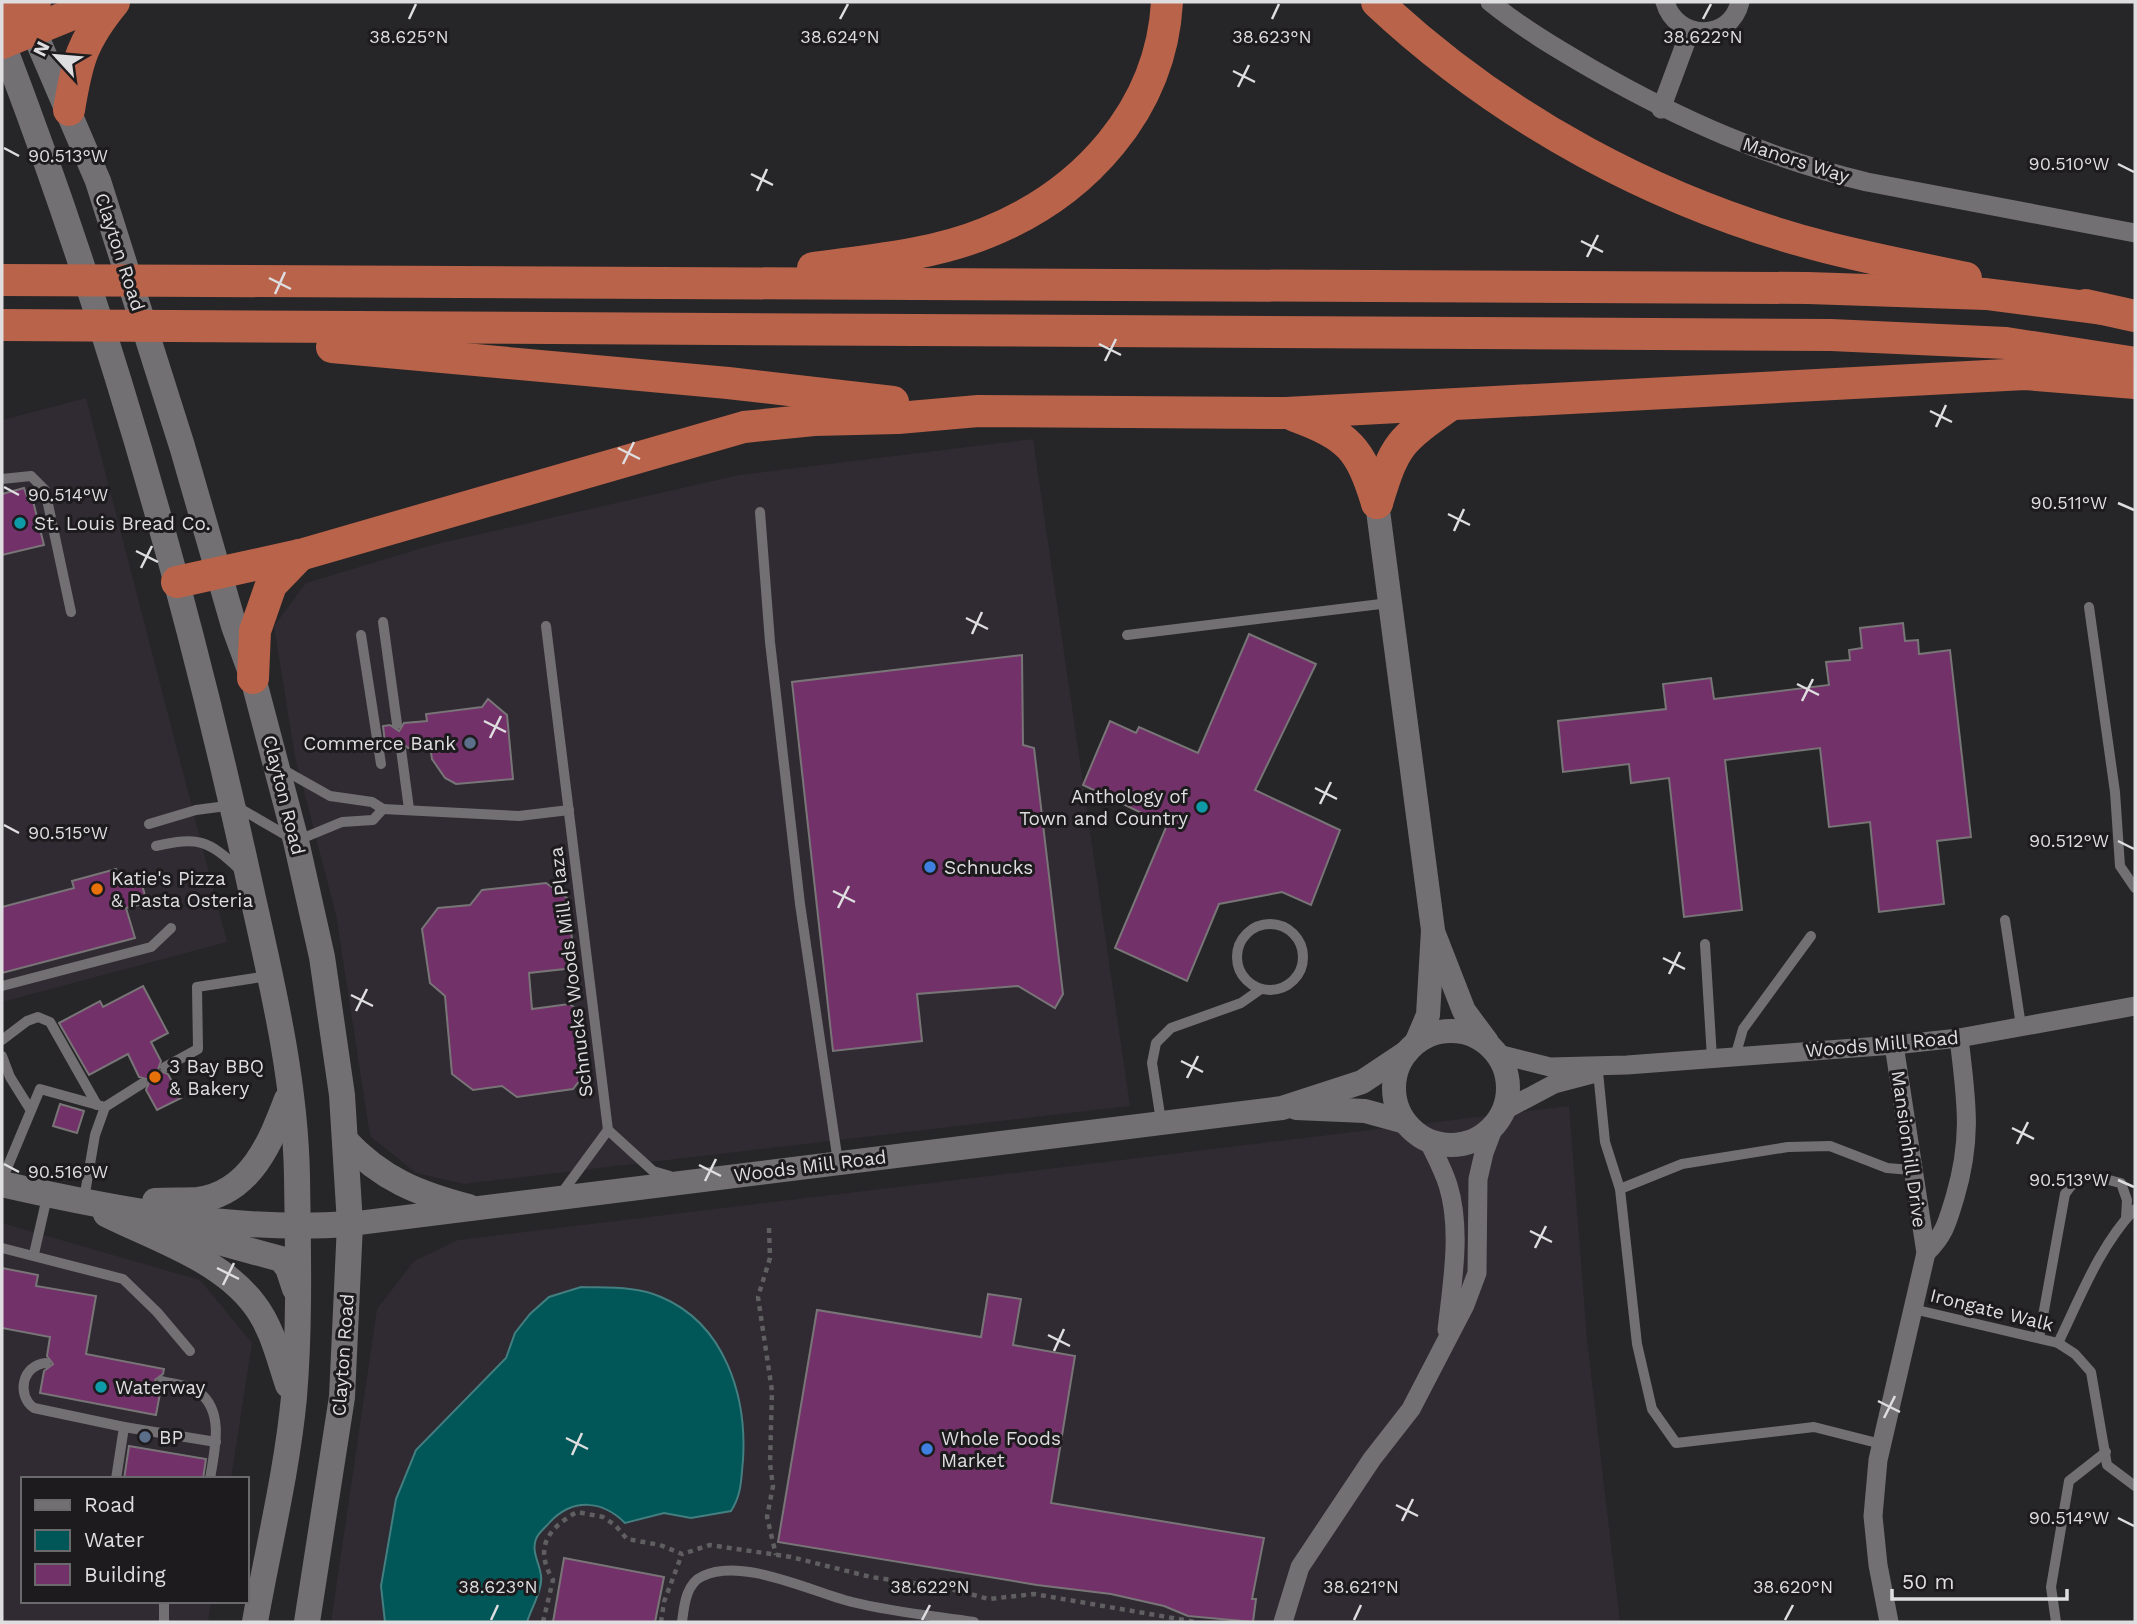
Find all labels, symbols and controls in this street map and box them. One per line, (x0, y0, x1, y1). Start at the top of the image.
north arrow (21, 21, 91, 91)
text: 38.625°N (369, 26, 449, 47)
text: 38.624°N (800, 26, 880, 47)
text: 38.623°N (1232, 26, 1312, 47)
text: 38.622°N (1663, 26, 1743, 47)
text: N (28, 37, 55, 60)
street label: Manors Way (1740, 132, 1852, 188)
text: 90.513°W (28, 145, 108, 166)
text: 90.510°W (2029, 153, 2109, 174)
street label: Clayton Road (90, 190, 150, 314)
text: 90.514°W (28, 484, 108, 505)
text: 90.511°W (2031, 492, 2107, 513)
place label: St. Louis Bread Co. (34, 512, 211, 535)
marker: St. Louis Bread Co. (12, 515, 28, 531)
place label: Commerce Bank (303, 732, 456, 755)
street label: Clayton Road (258, 733, 310, 857)
marker: Commerce Bank (462, 735, 478, 751)
place label: Anthology of Town and Country (1019, 785, 1189, 830)
marker: Anthology of Town and Country (1194, 799, 1210, 815)
text: 90.515°W (28, 822, 108, 843)
text: 90.512°W (2029, 830, 2109, 851)
street label: Schnucks Woods Mill Plaza (544, 845, 598, 1098)
place label: Schnucks (944, 856, 1033, 879)
marker: Schnucks (922, 859, 938, 875)
place label: Katie's Pizza & Pasta Osteria (111, 867, 253, 912)
marker: Katie's Pizza & Pasta Osteria (89, 881, 105, 897)
street label: Woods Mill Road (1804, 1026, 1960, 1062)
place label: 3 Bay BBQ & Bakery (169, 1055, 264, 1100)
marker: 3 Bay BBQ & Bakery (147, 1069, 163, 1085)
street label: Mansionhill Drive (1887, 1069, 1931, 1229)
street label: Woods Mill Road (732, 1145, 888, 1187)
text: 90.516°W (28, 1161, 108, 1182)
text: 90.513°W (2029, 1169, 2109, 1190)
street label: Irongate Walk (1928, 1284, 2056, 1337)
street label: Clayton Road (327, 1293, 359, 1417)
place label: Waterway (115, 1376, 205, 1399)
marker: Waterway (93, 1379, 109, 1395)
place label: BP (159, 1426, 183, 1449)
place label: Whole Foods Market (941, 1427, 1061, 1472)
marker: BP (137, 1429, 153, 1445)
marker: Whole Foods Market (919, 1441, 935, 1457)
legend (21, 1477, 248, 1603)
text: Road (84, 1492, 135, 1517)
text: 90.514°W (2029, 1507, 2109, 1528)
text: Water (84, 1527, 145, 1552)
scale bar (1892, 1558, 2067, 1602)
text: Building (84, 1562, 166, 1587)
text: 50 m (1902, 1569, 1954, 1594)
text: 38.623°N (458, 1576, 538, 1597)
text: 38.622°N (890, 1576, 970, 1597)
text: 38.621°N (1323, 1576, 1399, 1597)
text: 38.620°N (1753, 1576, 1833, 1597)

